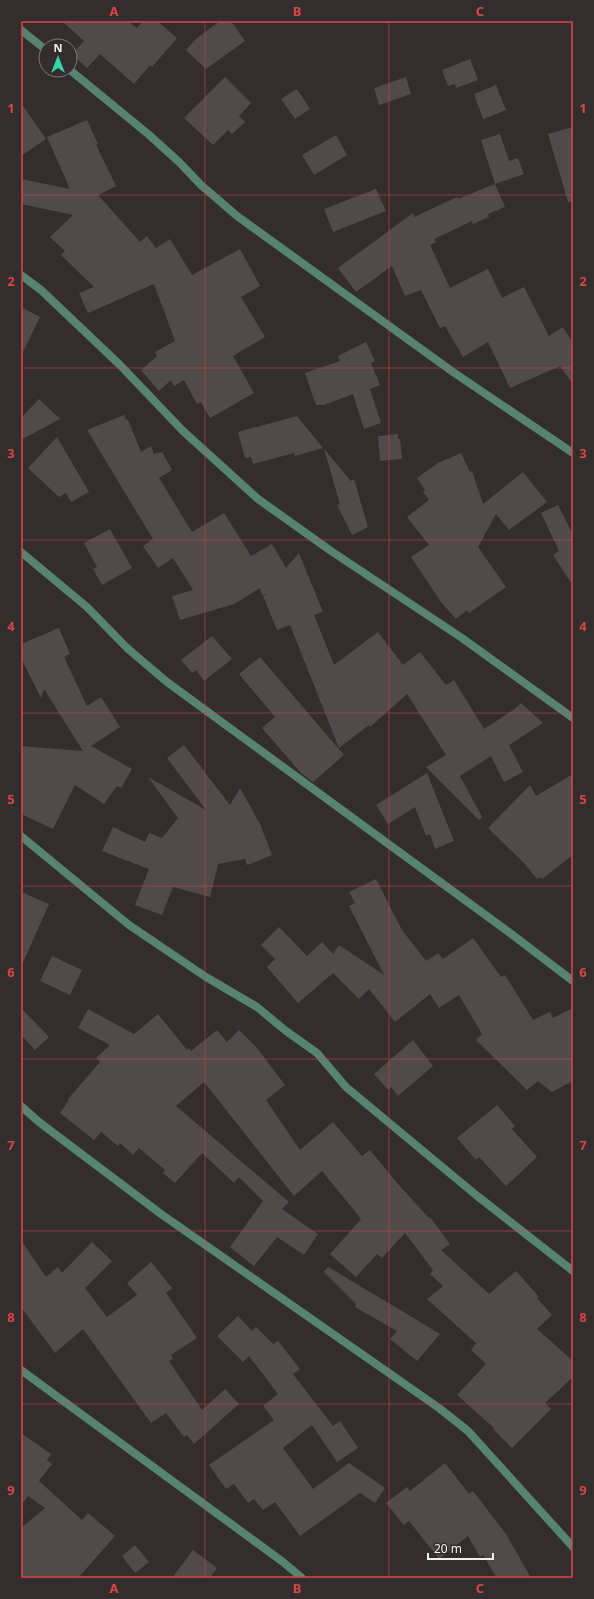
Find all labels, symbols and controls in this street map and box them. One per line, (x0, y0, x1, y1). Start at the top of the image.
text: A (110, 2, 119, 20)
text: B (293, 2, 301, 20)
text: C (476, 2, 484, 20)
north arrow (38, 38, 78, 78)
text: N (54, 40, 62, 55)
text: 1 (7, 99, 15, 117)
text: 1 (579, 99, 587, 117)
text: 2 (7, 272, 15, 290)
text: 2 (579, 272, 587, 290)
text: 3 (7, 444, 15, 462)
text: 3 (579, 444, 587, 462)
text: 4 (7, 617, 15, 635)
text: 4 (579, 617, 587, 635)
text: 5 (7, 790, 15, 808)
text: 5 (579, 790, 587, 808)
text: 6 (7, 963, 15, 981)
text: 6 (579, 963, 587, 981)
text: 7 (7, 1136, 15, 1154)
text: 7 (579, 1136, 587, 1154)
text: 8 (7, 1308, 15, 1326)
text: 8 (579, 1308, 587, 1326)
text: 9 (7, 1481, 15, 1499)
text: 9 (579, 1481, 587, 1499)
scale bar (428, 1535, 493, 1561)
text: 20 m (434, 1540, 462, 1557)
text: A (110, 1579, 119, 1597)
text: B (293, 1579, 301, 1597)
text: C (476, 1579, 484, 1597)

